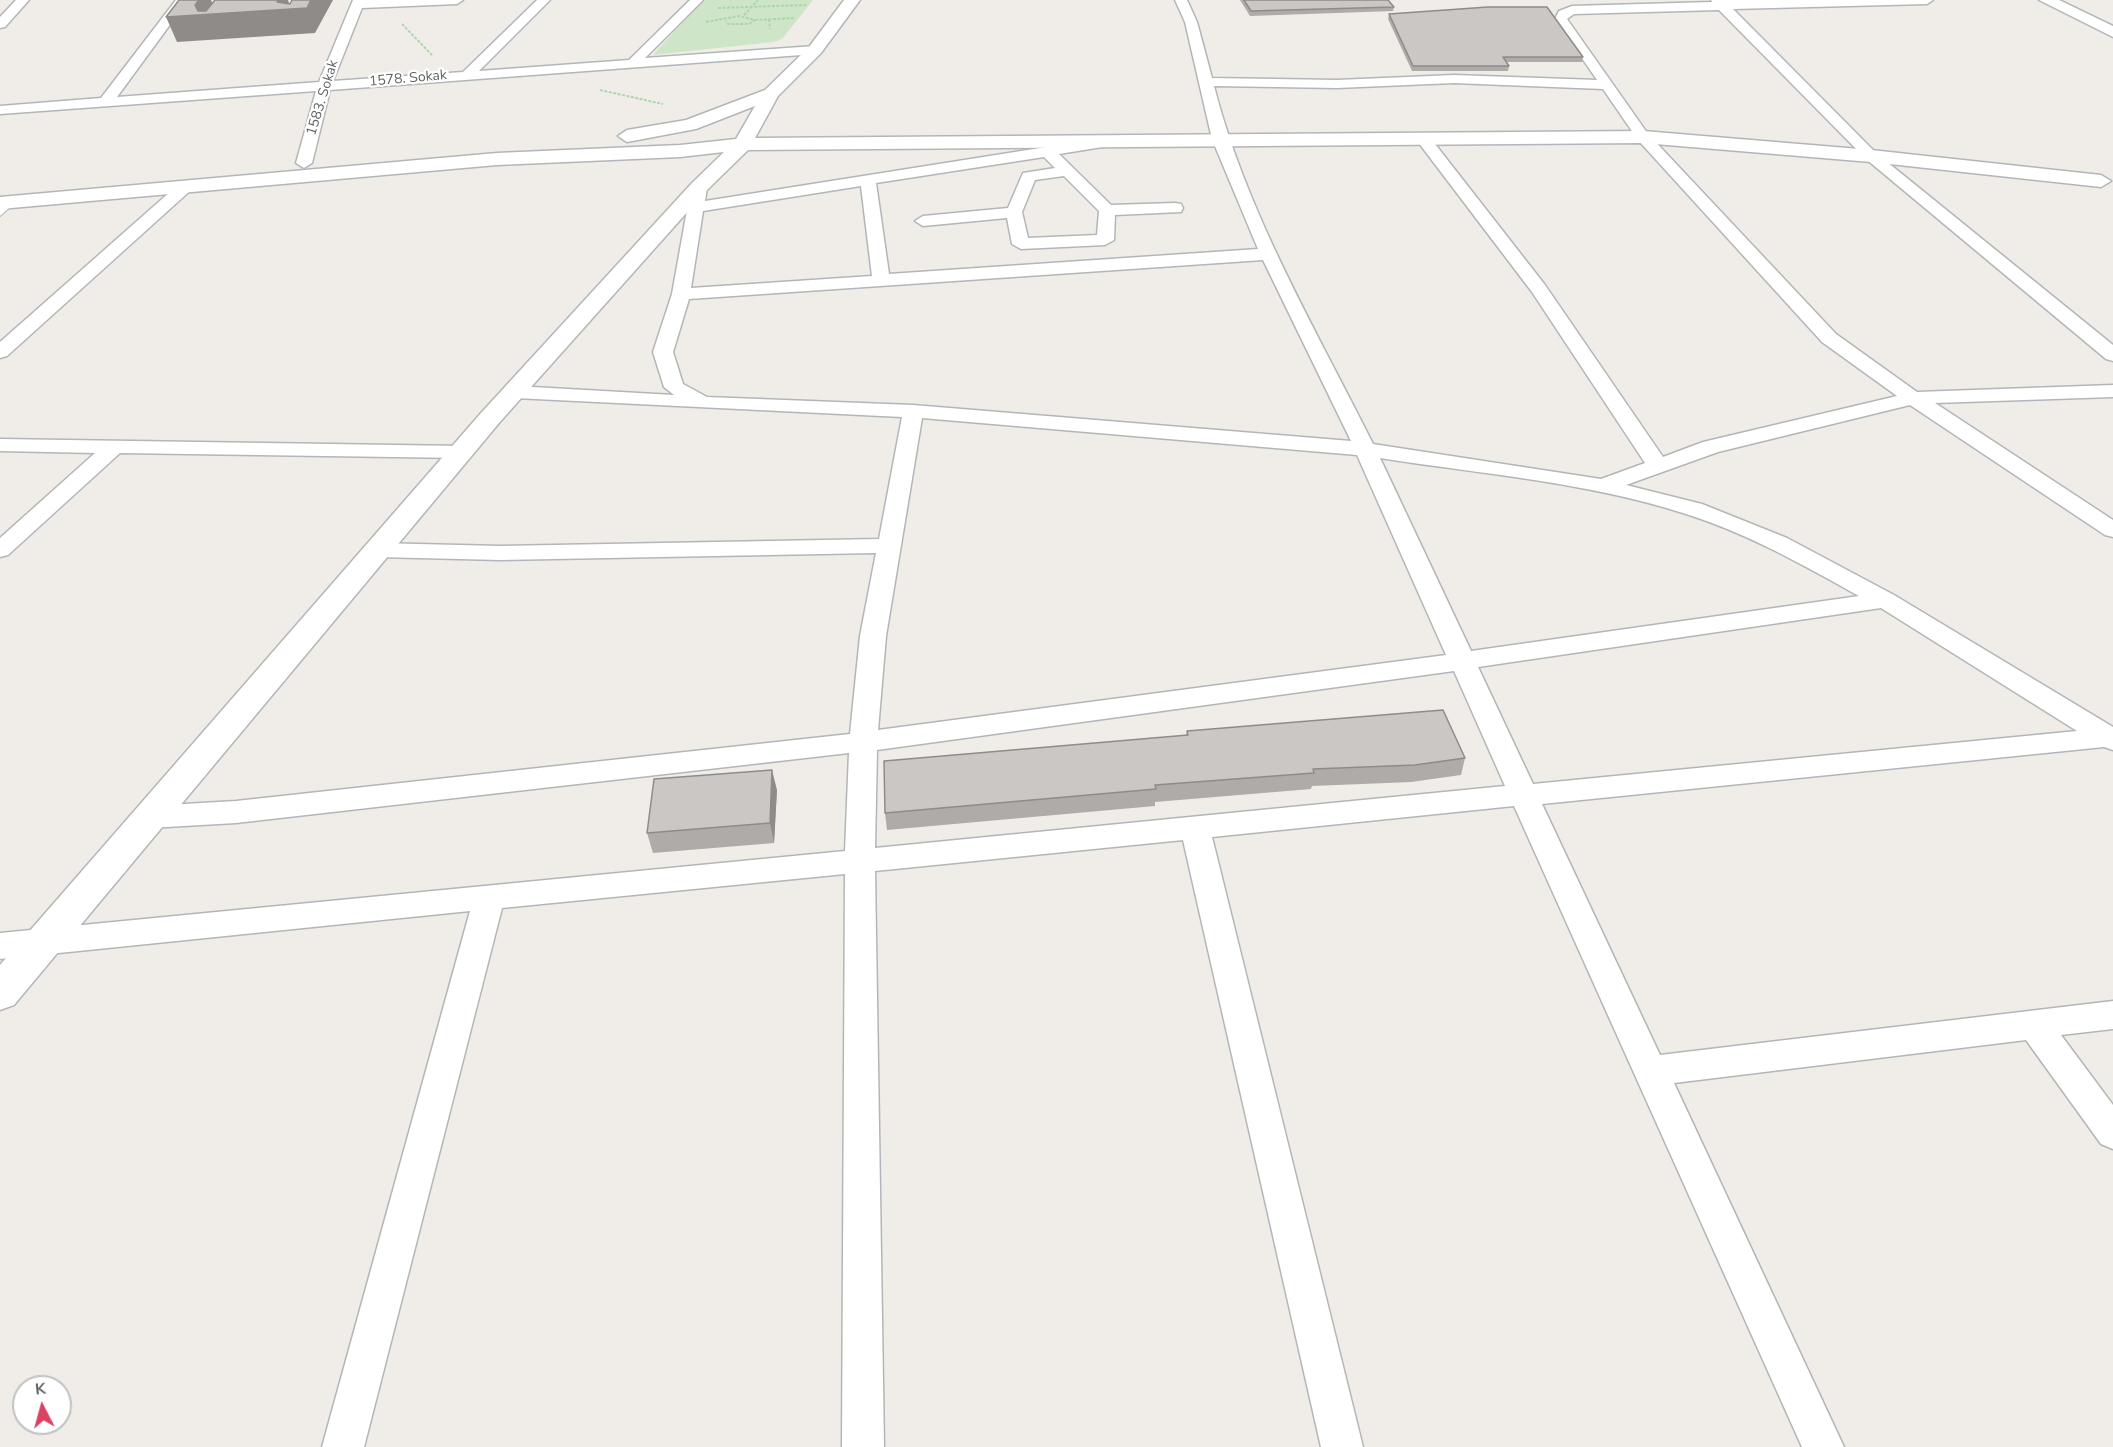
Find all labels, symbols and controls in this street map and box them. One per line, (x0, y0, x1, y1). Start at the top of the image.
street label: 1583. Sokak (304, 58, 342, 138)
street label: 1578. Sokak (368, 67, 448, 91)
north arrow (12, 1375, 72, 1435)
text: K (34, 1378, 47, 1401)

